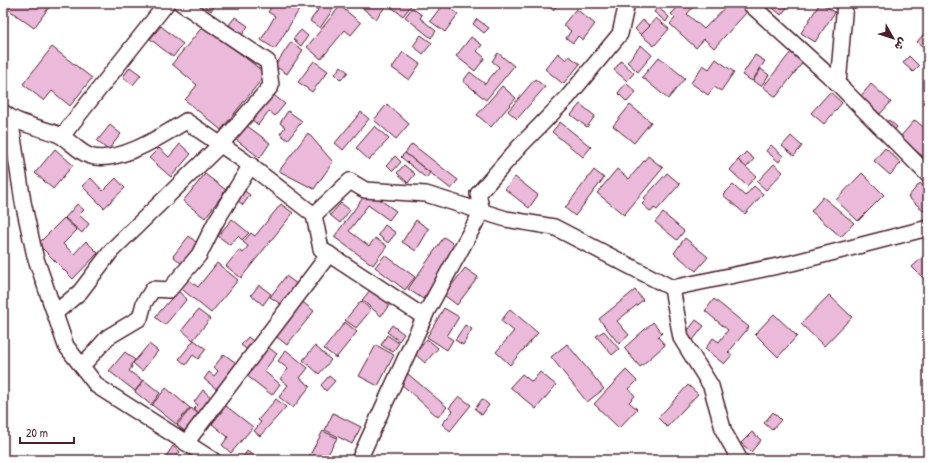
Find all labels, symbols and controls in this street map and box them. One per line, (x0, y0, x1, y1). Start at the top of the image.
north arrow (873, 18, 913, 58)
text: ش (892, 35, 910, 53)
scale bar (20, 419, 74, 445)
text: 20 m (26, 424, 48, 441)

